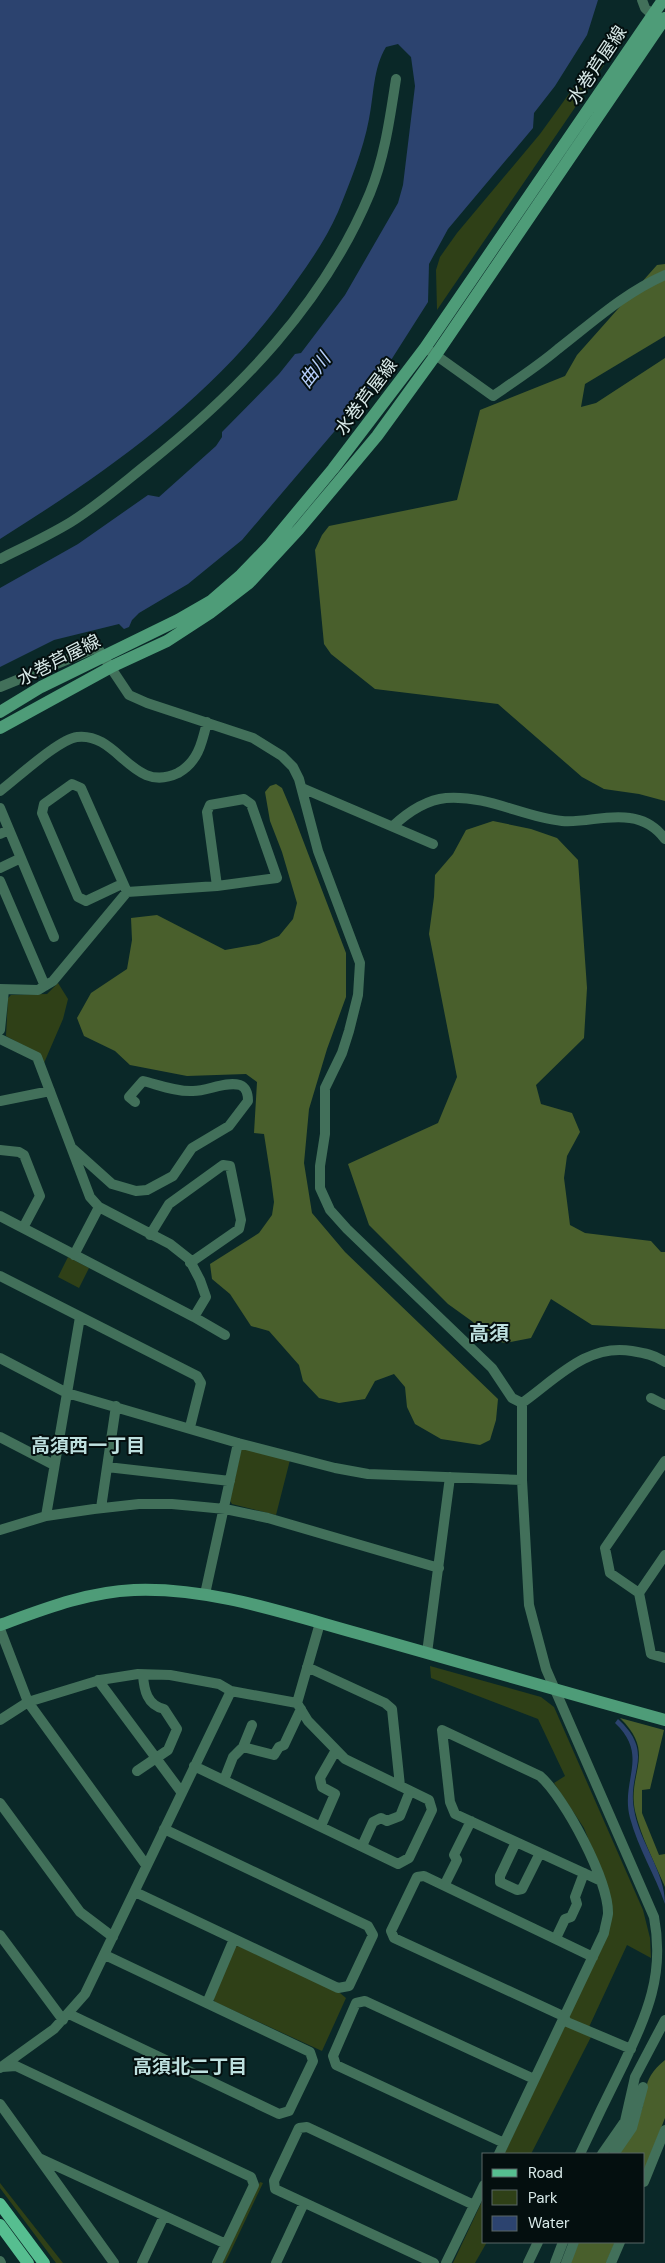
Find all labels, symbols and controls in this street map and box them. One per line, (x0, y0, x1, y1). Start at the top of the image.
street label: 水巻芦屋線 (562, 21, 632, 109)
water label: 曲川 (293, 346, 337, 393)
street label: 水巻芦屋線 (329, 354, 403, 440)
street label: 水巻芦屋線 (13, 629, 105, 691)
district label: 高須 (469, 1320, 509, 1346)
district label: 高須西一丁目 (31, 1433, 145, 1458)
district label: 高須北二丁目 (133, 2054, 247, 2079)
legend (482, 2153, 645, 2243)
text: Road (528, 2163, 563, 2183)
text: Park (528, 2188, 558, 2208)
text: Water (528, 2213, 570, 2233)

